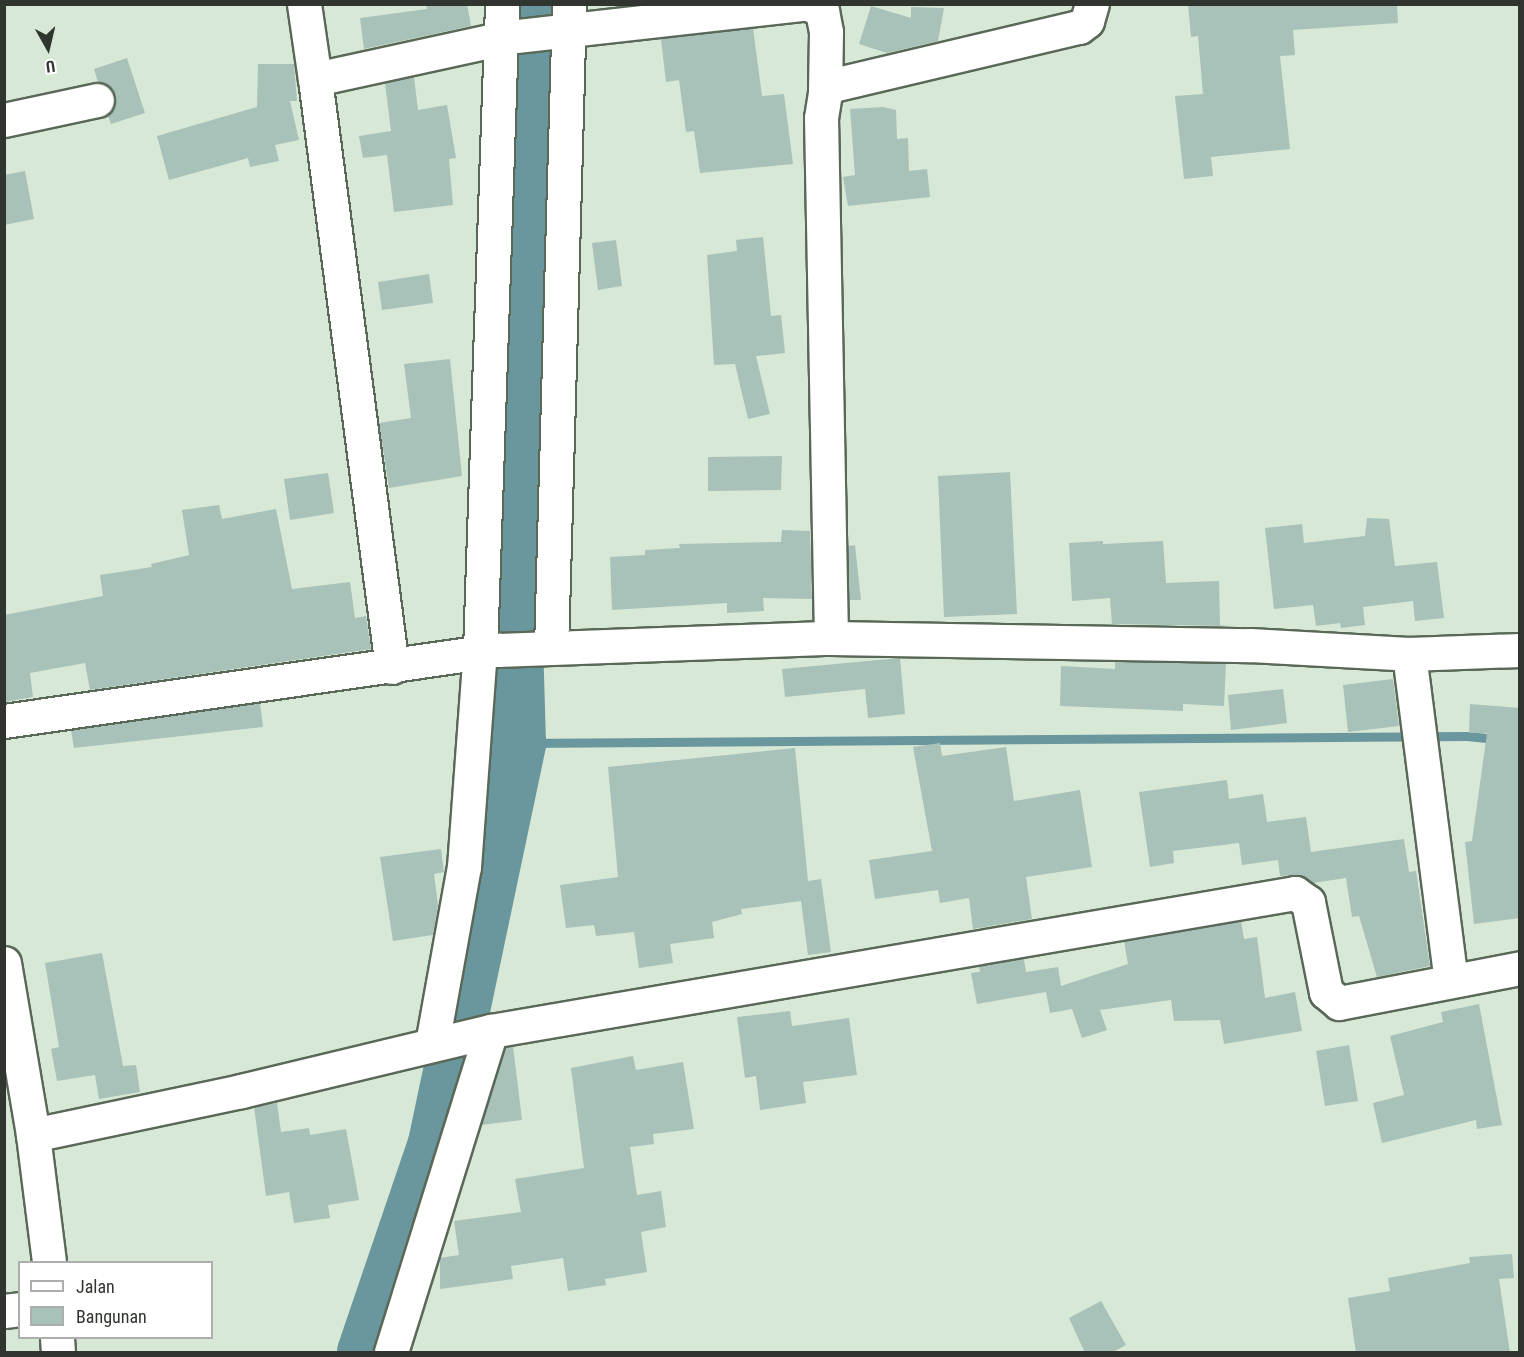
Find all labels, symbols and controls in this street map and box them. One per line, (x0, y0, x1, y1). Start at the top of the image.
north arrow (18, 18, 78, 78)
text: U (45, 56, 56, 76)
legend (18, 1261, 213, 1339)
text: Jalan (76, 1276, 115, 1297)
text: Bangunan (76, 1306, 147, 1327)

